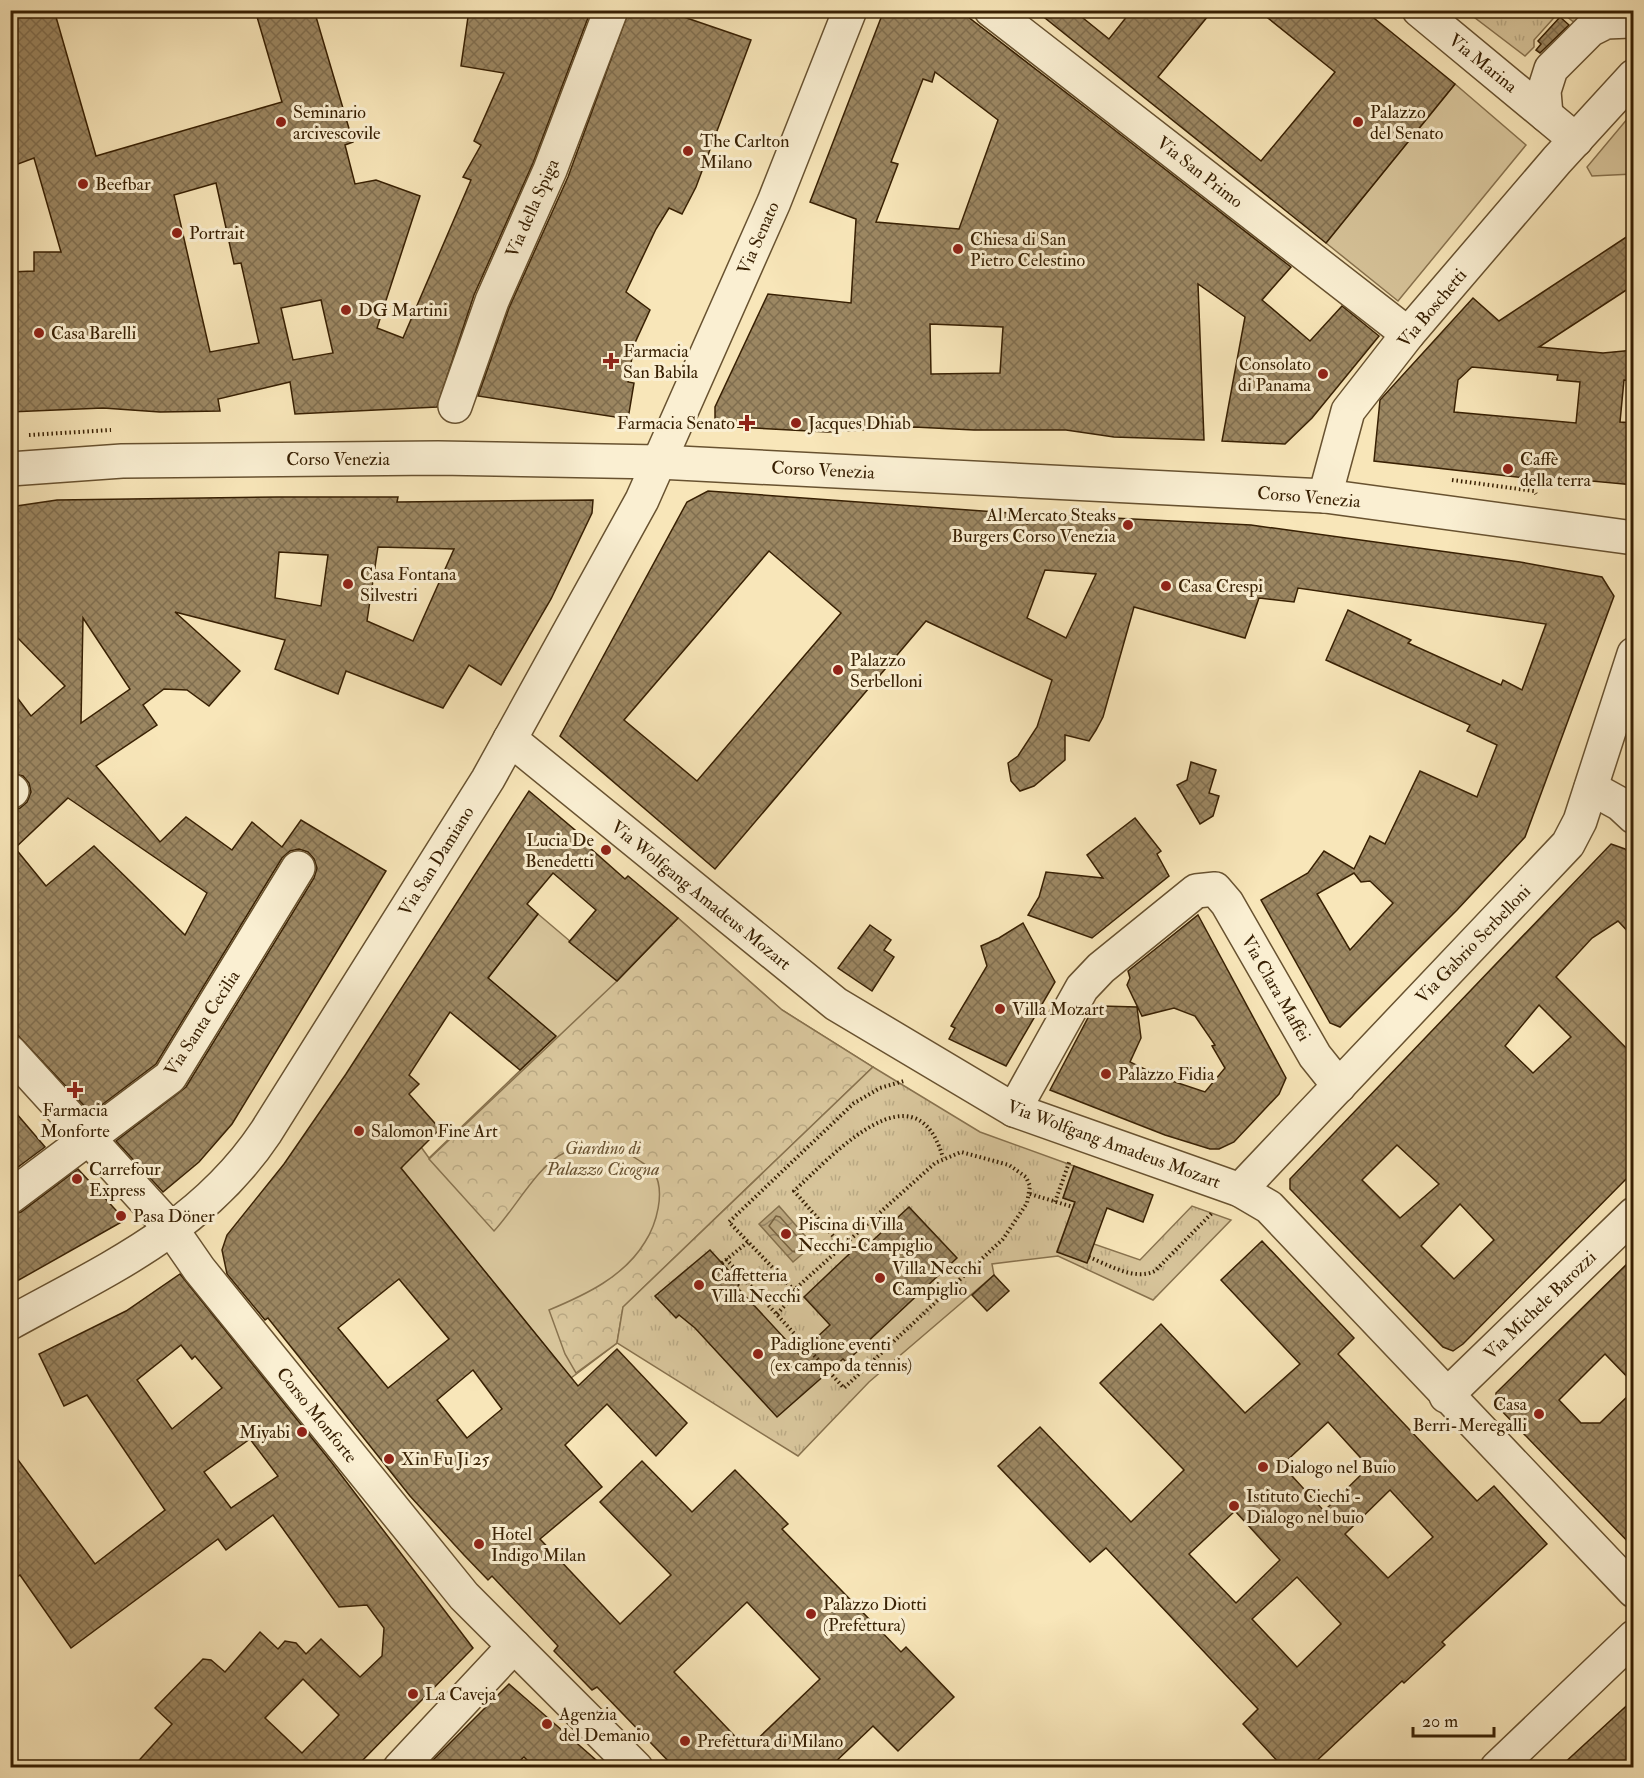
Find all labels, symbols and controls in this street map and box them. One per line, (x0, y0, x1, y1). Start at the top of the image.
street label: Via Marina (1444, 29, 1522, 98)
place label: Seminario arcivescovile (293, 101, 381, 145)
place label: Palazzo del Senato (1370, 101, 1444, 145)
marker: Seminario arcivescovile (274, 115, 288, 129)
marker: Palazzo del Senato (1351, 115, 1365, 129)
place label: The Carlton Milano (700, 130, 789, 174)
street label: Via San Primo (1152, 131, 1248, 214)
marker: The Carlton Milano (681, 144, 695, 158)
street label: Via della Spiga (500, 155, 565, 261)
place label: Beefbar (95, 173, 151, 196)
marker: Beefbar (76, 177, 90, 191)
street label: Via Senato (732, 198, 785, 278)
place label: Portrait (189, 222, 245, 245)
marker: Portrait (170, 226, 184, 240)
place label: Chiesa di San Pietro Celestino (970, 228, 1085, 272)
marker: Chiesa di San Pietro Celestino (951, 242, 965, 256)
street label: Via Boschetti (1393, 264, 1472, 352)
place label: DG Martini (358, 299, 448, 322)
marker: DG Martini (339, 303, 353, 317)
place label: Casa Barelli (51, 322, 136, 345)
marker: Casa Barelli (32, 326, 46, 340)
place label: Farmacia San Babila (623, 340, 699, 384)
place label: Consolato di Panama (1238, 353, 1312, 397)
marker: Farmacia San Babila (604, 354, 618, 368)
marker: Consolato di Panama (1316, 367, 1330, 381)
place label: Farmacia Senato (617, 412, 735, 435)
place label: Jacques Dhiab (807, 412, 911, 435)
marker: Farmacia Senato (740, 416, 754, 430)
marker: Jacques Dhiab (789, 416, 803, 430)
street label: Corso Venezia (286, 448, 390, 471)
place label: Caffè della terra (1520, 448, 1592, 492)
street label: Corso Venezia (771, 456, 876, 485)
marker: Caffè della terra (1501, 462, 1515, 476)
street label: Corso Venezia (1256, 482, 1362, 514)
place label: Al Mercato Steaks Burgers Corso Venezia (952, 504, 1117, 548)
marker: Al Mercato Steaks Burgers Corso Venezia (1121, 518, 1135, 532)
place label: Casa Fontana Silvestri (360, 563, 457, 607)
place label: Casa Crespi (1178, 575, 1263, 598)
marker: Casa Fontana Silvestri (341, 577, 355, 591)
marker: Casa Crespi (1159, 579, 1173, 593)
place label: Palazzo Serbelloni (850, 649, 923, 693)
marker: Palazzo Serbelloni (831, 663, 845, 677)
street label: Via San Damiano (393, 802, 480, 920)
street label: Via Wolfgang Amadeus Mozart (606, 816, 796, 975)
place label: Lucia De Benedetti (525, 829, 594, 873)
marker: Lucia De Benedetti (599, 843, 613, 857)
street label: Via Gabrio Serbelloni (1411, 880, 1536, 1009)
street label: Via Clara Maffei (1236, 931, 1315, 1046)
street label: Via Santa Cecilia (160, 965, 246, 1081)
place label: Villa Mozart (1012, 998, 1104, 1021)
marker: Villa Mozart (993, 1002, 1007, 1016)
place label: Palazzo Fidia (1118, 1063, 1215, 1086)
marker: Palazzo Fidia (1099, 1067, 1113, 1081)
marker: Farmacia Monforte (68, 1083, 82, 1097)
street label: Via Wolfgang Amadeus Mozart (1004, 1095, 1224, 1194)
place label: Farmacia Monforte (40, 1099, 110, 1143)
place label: Salomon Fine Art (371, 1120, 498, 1143)
marker: Salomon Fine Art (352, 1124, 366, 1138)
park label: Giardino di Palazzo Cicogna (545, 1137, 660, 1181)
place label: Carrefour Express (89, 1158, 161, 1202)
marker: Carrefour Express (70, 1172, 84, 1186)
place label: Pasa Döner (133, 1205, 215, 1228)
marker: Pasa Döner (114, 1209, 128, 1223)
place label: Piscina di Villa Necchi-Campiglio (798, 1213, 933, 1257)
marker: Piscina di Villa Necchi-Campiglio (779, 1227, 793, 1241)
street label: Via Michele Barozzi (1479, 1246, 1602, 1365)
place label: Villa Necchi Campiglio (892, 1257, 982, 1301)
place label: Caffetteria Villa Necchi (711, 1264, 801, 1308)
marker: Villa Necchi Campiglio (873, 1271, 887, 1285)
marker: Caffetteria Villa Necchi (692, 1278, 706, 1292)
place label: Padiglione eventi (ex campo da tennis) (770, 1333, 912, 1377)
marker: Padiglione eventi (ex campo da tennis) (751, 1347, 765, 1361)
street label: Corso Monforte (271, 1363, 363, 1468)
place label: Casa Berri-Meregalli (1413, 1393, 1528, 1437)
marker: Casa Berri-Meregalli (1532, 1407, 1546, 1421)
place label: Miyabi (239, 1421, 290, 1444)
marker: Miyabi (295, 1425, 309, 1439)
place label: Xin Fu Ji 25 (401, 1448, 490, 1471)
marker: Xin Fu Ji 25 (382, 1452, 396, 1466)
place label: Dialogo nel Buio (1275, 1456, 1396, 1479)
marker: Dialogo nel Buio (1256, 1460, 1270, 1474)
place label: Istituto Ciechi - Dialogo nel buio (1246, 1485, 1364, 1529)
marker: Istituto Ciechi - Dialogo nel buio (1227, 1499, 1241, 1513)
place label: Hotel Indigo Milan (491, 1523, 586, 1567)
marker: Hotel Indigo Milan (472, 1537, 486, 1551)
place label: Palazzo Diotti (Prefettura) (823, 1593, 927, 1637)
marker: Palazzo Diotti (Prefettura) (804, 1607, 818, 1621)
place label: La Caveja (425, 1683, 497, 1706)
marker: La Caveja (406, 1687, 420, 1701)
scale bar (1413, 1700, 1494, 1738)
place label: Agenzia del Demanio (558, 1703, 650, 1747)
text: 20 m (1422, 1710, 1458, 1733)
marker: Agenzia del Demanio (540, 1717, 554, 1731)
place label: Prefettura di Milano (697, 1730, 844, 1753)
marker: Prefettura di Milano (678, 1734, 692, 1748)

